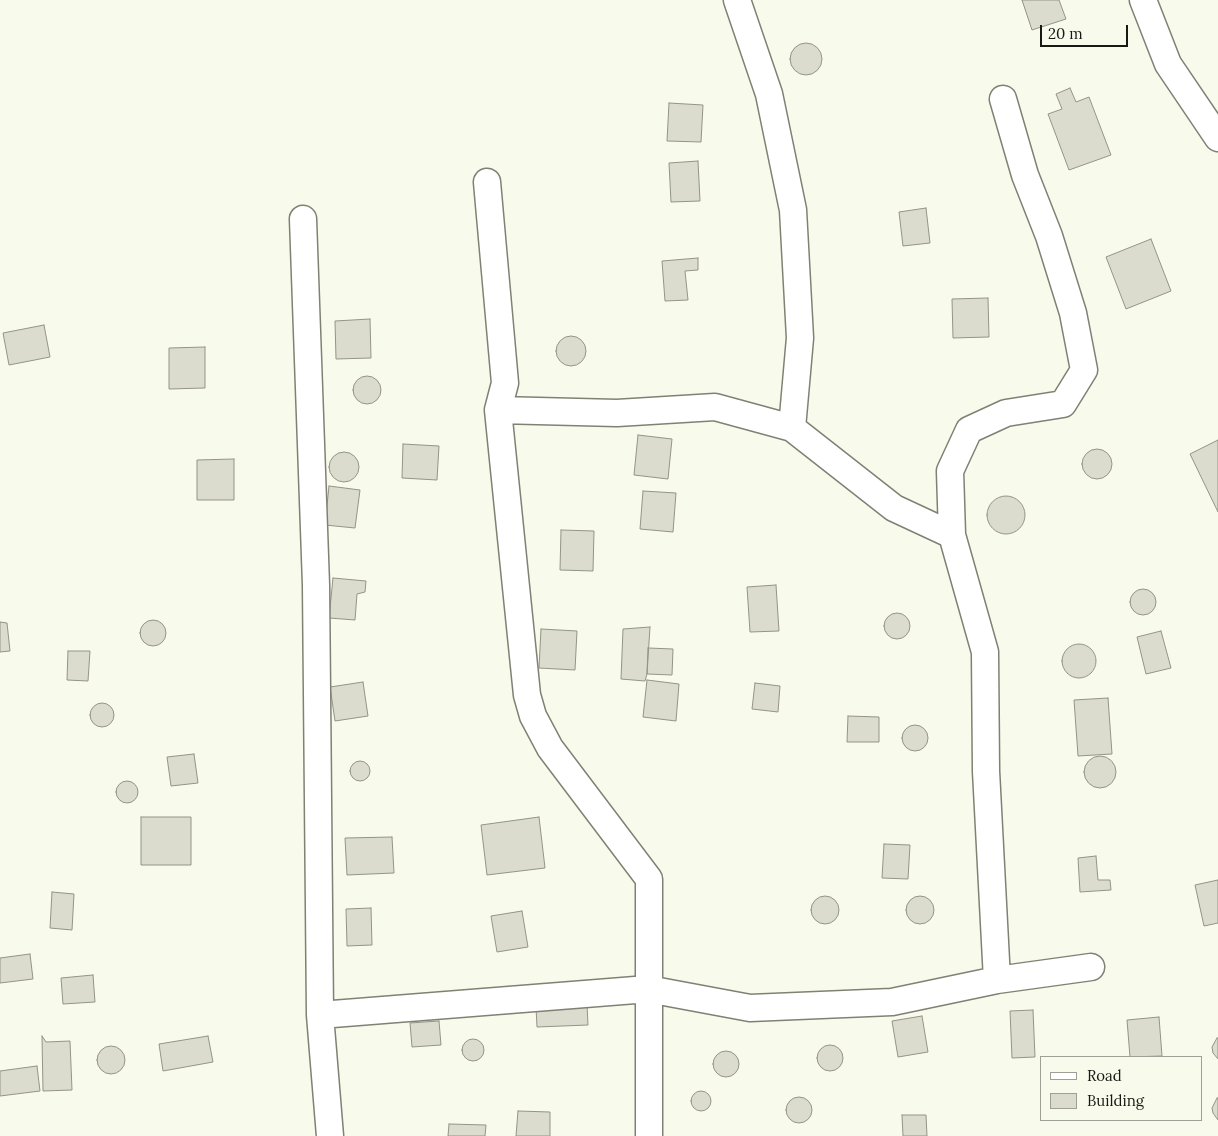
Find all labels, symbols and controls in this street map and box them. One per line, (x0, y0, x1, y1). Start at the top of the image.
scale bar (1043, 15, 1130, 47)
text: 20 m (1048, 24, 1083, 43)
legend (1040, 1056, 1203, 1121)
text: Road (1087, 1066, 1122, 1085)
text: Building (1087, 1091, 1144, 1110)

